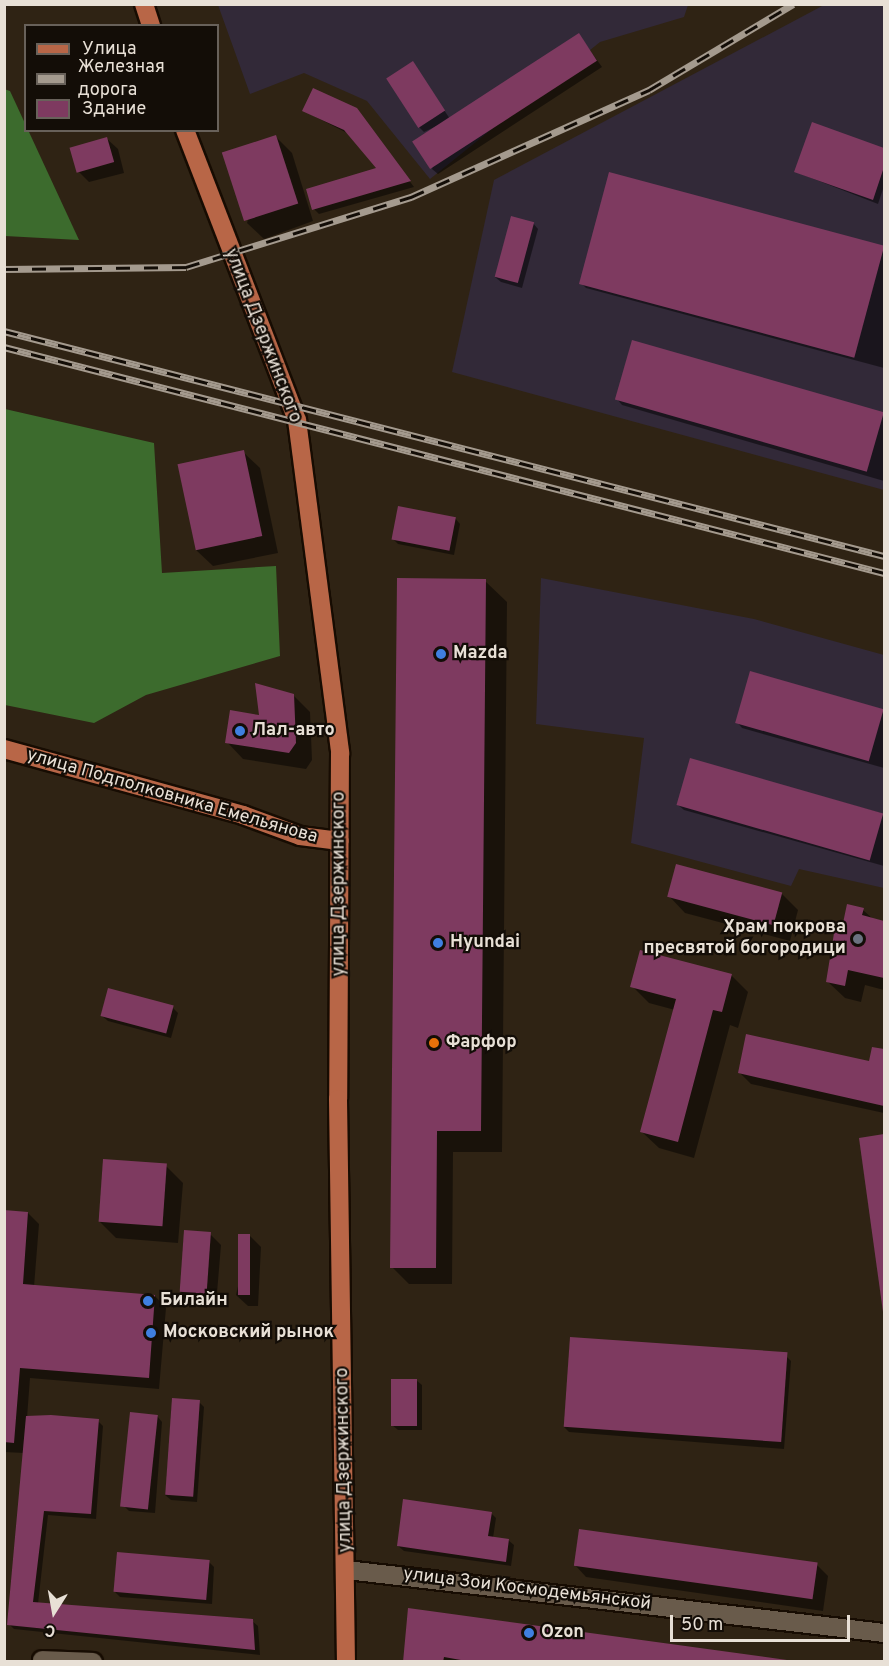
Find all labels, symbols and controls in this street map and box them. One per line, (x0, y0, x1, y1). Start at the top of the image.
legend (24, 24, 219, 132)
text: Улица (82, 38, 136, 61)
text: Железная дорога (78, 56, 165, 102)
text: Здание (82, 98, 146, 121)
street label: улица Дзержинского (219, 246, 305, 426)
place label: Mazda (453, 643, 508, 665)
marker: Mazda (434, 647, 448, 661)
place label: Лал-авто (252, 720, 335, 742)
marker: Лал-авто (233, 724, 247, 738)
street label: улица Подполковника Емельянова (24, 745, 320, 849)
street label: улица Дзержинского (329, 792, 351, 976)
place label: Храм покрова пресвятой богородици (643, 918, 846, 960)
place label: Hyundai (450, 932, 520, 954)
marker: Храм покрова пресвятой богородици (851, 932, 865, 946)
marker: Hyundai (431, 936, 445, 950)
place label: Фарфор (446, 1032, 517, 1054)
marker: Фарфор (427, 1036, 441, 1050)
place label: Билайн (160, 1290, 228, 1312)
marker: Билайн (141, 1294, 155, 1308)
place label: Московский рынок (163, 1322, 334, 1344)
marker: Московский рынок (144, 1326, 158, 1340)
street label: улица Дзержинского (333, 1367, 357, 1553)
street label: улица Зои Космодемьянской (402, 1564, 652, 1616)
north arrow (24, 1582, 84, 1642)
scale bar (673, 1603, 853, 1641)
text: 50 m (681, 1614, 723, 1637)
text: С (44, 1619, 57, 1640)
place label: Ozon (541, 1622, 584, 1644)
marker: Ozon (522, 1626, 536, 1640)

